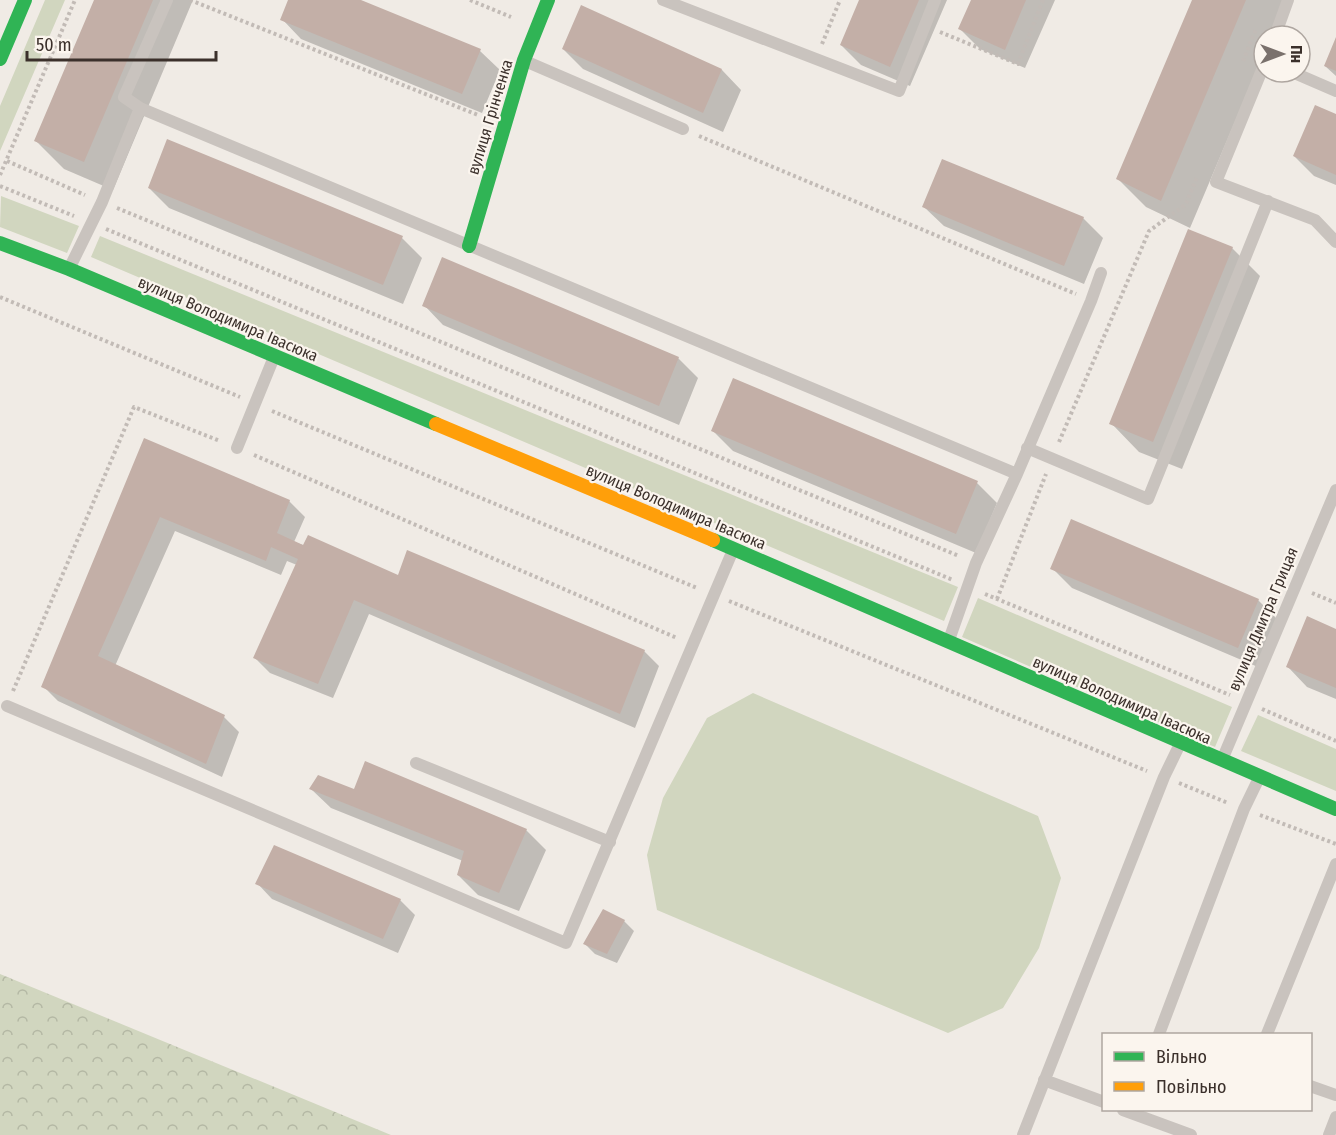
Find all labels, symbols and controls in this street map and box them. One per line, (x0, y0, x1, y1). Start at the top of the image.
scale bar (27, 24, 216, 62)
north arrow (1252, 24, 1312, 84)
text: 50 m (36, 34, 72, 56)
text: Пн (1287, 45, 1306, 63)
street label: вулиця Грінченка (463, 57, 517, 177)
street label: вулиця Володимира Івасюка (135, 272, 321, 366)
street label: вулиця Володимира Івасюка (583, 460, 769, 554)
street label: вулиця Дмитра Грицая (1224, 544, 1302, 694)
street label: вулиця Володимира Івасюка (1030, 652, 1214, 748)
legend (1102, 1033, 1312, 1111)
text: Вільно (1156, 1046, 1207, 1068)
text: Повільно (1156, 1076, 1227, 1098)

